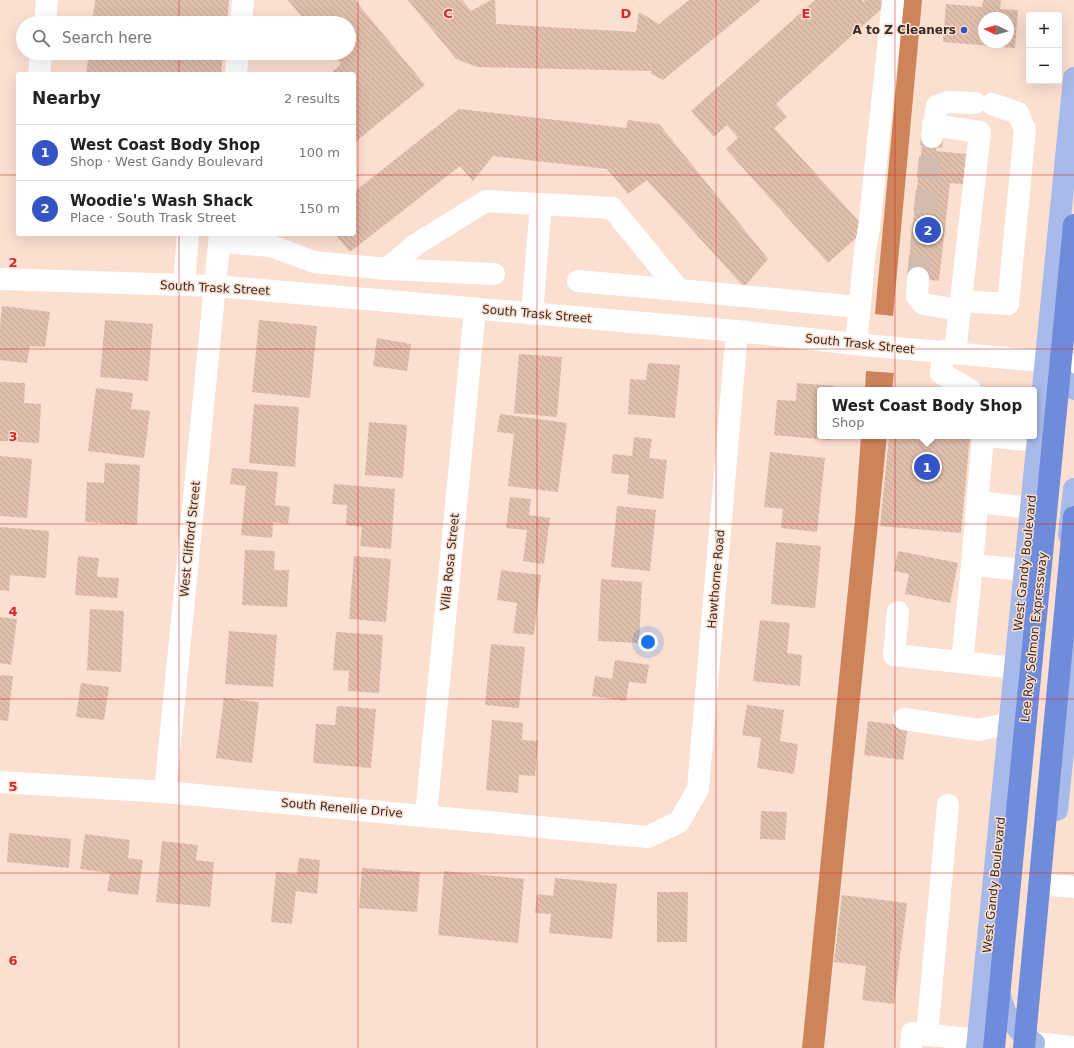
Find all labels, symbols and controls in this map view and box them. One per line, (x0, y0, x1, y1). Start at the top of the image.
text: C (443, 6, 453, 21)
text: D (621, 6, 632, 21)
text: E (802, 6, 810, 21)
north arrow (978, 12, 1014, 48)
map controls (1026, 12, 1062, 84)
button: + (1026, 12, 1062, 48)
search box (16, 16, 356, 60)
place label: A to Z Cleaners (853, 23, 956, 37)
marker: A to Z Cleaners (959, 25, 969, 35)
icon: search (30, 27, 52, 49)
text: Search here (62, 29, 152, 47)
button: − (1026, 48, 1062, 84)
text: Nearby (32, 88, 101, 108)
text: 2 results (284, 91, 340, 106)
text: West Coast Body Shop (70, 136, 260, 154)
text: 1 (40, 145, 50, 160)
text: 100 m (298, 145, 340, 160)
text: Shop · West Gandy Boulevard (70, 154, 263, 169)
text: Woodie's Wash Shack (70, 192, 253, 210)
text: 2 (40, 201, 50, 216)
text: 150 m (298, 201, 340, 216)
text: Place · South Trask Street (70, 210, 236, 225)
pin: 2 (915, 215, 941, 245)
text: 2 (8, 255, 18, 270)
street label: South Trask Street (160, 278, 271, 298)
street label: South Trask Street (482, 302, 593, 326)
street label: South Trask Street (805, 331, 916, 357)
popup (817, 387, 1037, 439)
text: West Coast Body Shop (832, 397, 1022, 415)
text: Shop (832, 415, 865, 430)
text: 3 (8, 429, 18, 444)
pin: 1 (914, 452, 940, 482)
street label: West Clifford Street (177, 480, 203, 598)
street label: West Gandy Boulevard (1011, 494, 1039, 632)
street label: Villa Rosa Street (438, 512, 462, 612)
street label: Hawthorne Road (705, 529, 727, 629)
street label: Lee Roy Selmon Expressway (1018, 551, 1050, 723)
text: 4 (8, 604, 18, 619)
your location (638, 632, 658, 652)
text: 5 (8, 779, 18, 794)
street label: South Renellie Drive (281, 796, 403, 820)
street label: West Gandy Boulevard (980, 816, 1008, 954)
text: 6 (8, 953, 18, 968)

